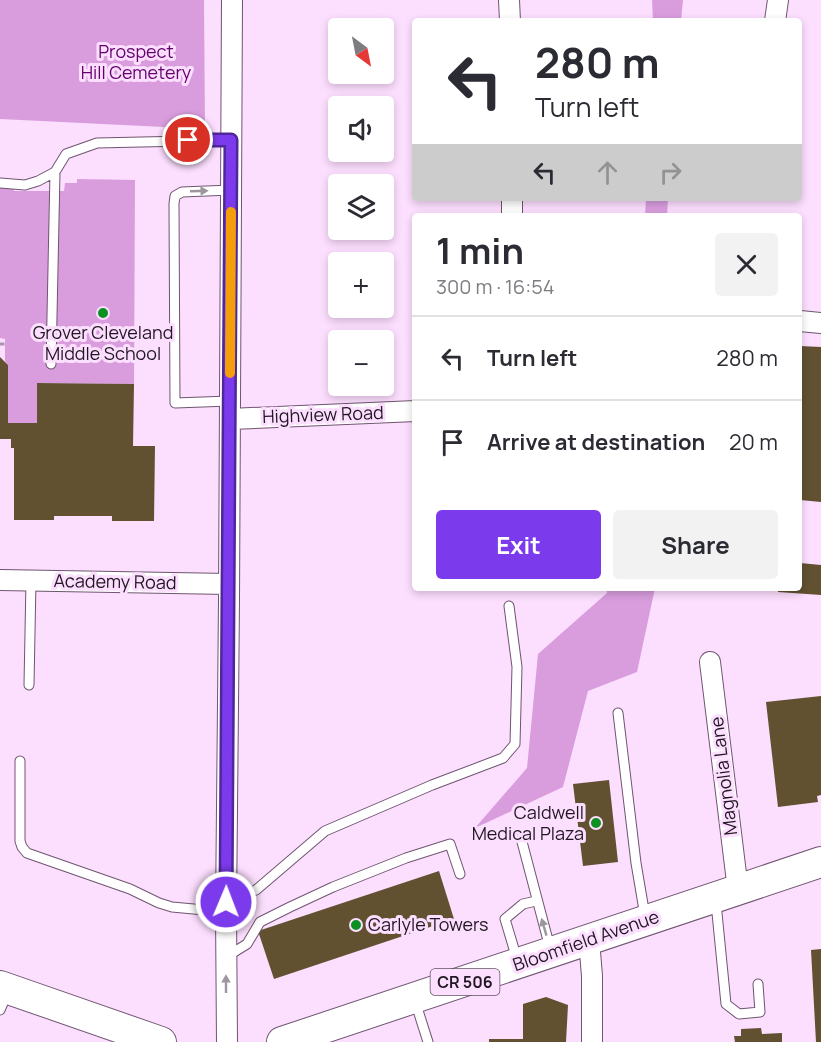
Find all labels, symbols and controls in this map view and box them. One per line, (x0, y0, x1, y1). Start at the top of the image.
north arrow (328, 18, 394, 84)
map controls (328, 18, 394, 396)
text: 280 m (535, 33, 660, 91)
park label: Prospect Hill Cemetery (81, 39, 192, 84)
icon: left (436, 42, 514, 120)
text: Turn left (535, 88, 639, 125)
button: sound (328, 96, 394, 162)
pin (162, 114, 213, 165)
icon: arrive (171, 123, 204, 156)
icon: left (528, 156, 561, 189)
icon: ahead (591, 156, 624, 189)
icon: right (654, 156, 687, 189)
button: layers (328, 174, 394, 240)
one-way arrow (189, 186, 208, 195)
text: 1 min (436, 226, 524, 275)
button: close (715, 233, 778, 296)
button: + (328, 252, 394, 318)
text: 300 m · 16:54 (436, 273, 554, 300)
marker: Grover Cleveland Middle School (96, 306, 110, 320)
place label: Grover Cleveland Middle School (33, 320, 173, 365)
button: − (328, 330, 394, 396)
icon: left (436, 342, 469, 375)
text: Turn left (487, 343, 577, 373)
text: 280 m (716, 343, 778, 373)
street label: Highview Road (262, 400, 384, 428)
icon: arrive (436, 426, 469, 459)
text: Arrive at destination (487, 427, 705, 457)
text: 20 m (729, 427, 778, 457)
button: Exit (436, 510, 601, 579)
button: Share (613, 510, 778, 579)
street label: Academy Road (53, 568, 177, 594)
street label: Magnolia Lane (704, 715, 742, 837)
place label: Caldwell Medical Plaza (472, 800, 584, 845)
marker: Caldwell Medical Plaza (589, 816, 603, 830)
position arrow (194, 870, 258, 934)
street label: Bloomfield Avenue (509, 904, 662, 976)
place label: Carlyle Towers (368, 912, 489, 936)
marker: Carlyle Towers (349, 918, 363, 932)
one-way arrow (539, 918, 548, 936)
road number: CR 506 (430, 969, 500, 995)
one-way arrow (221, 974, 231, 993)

